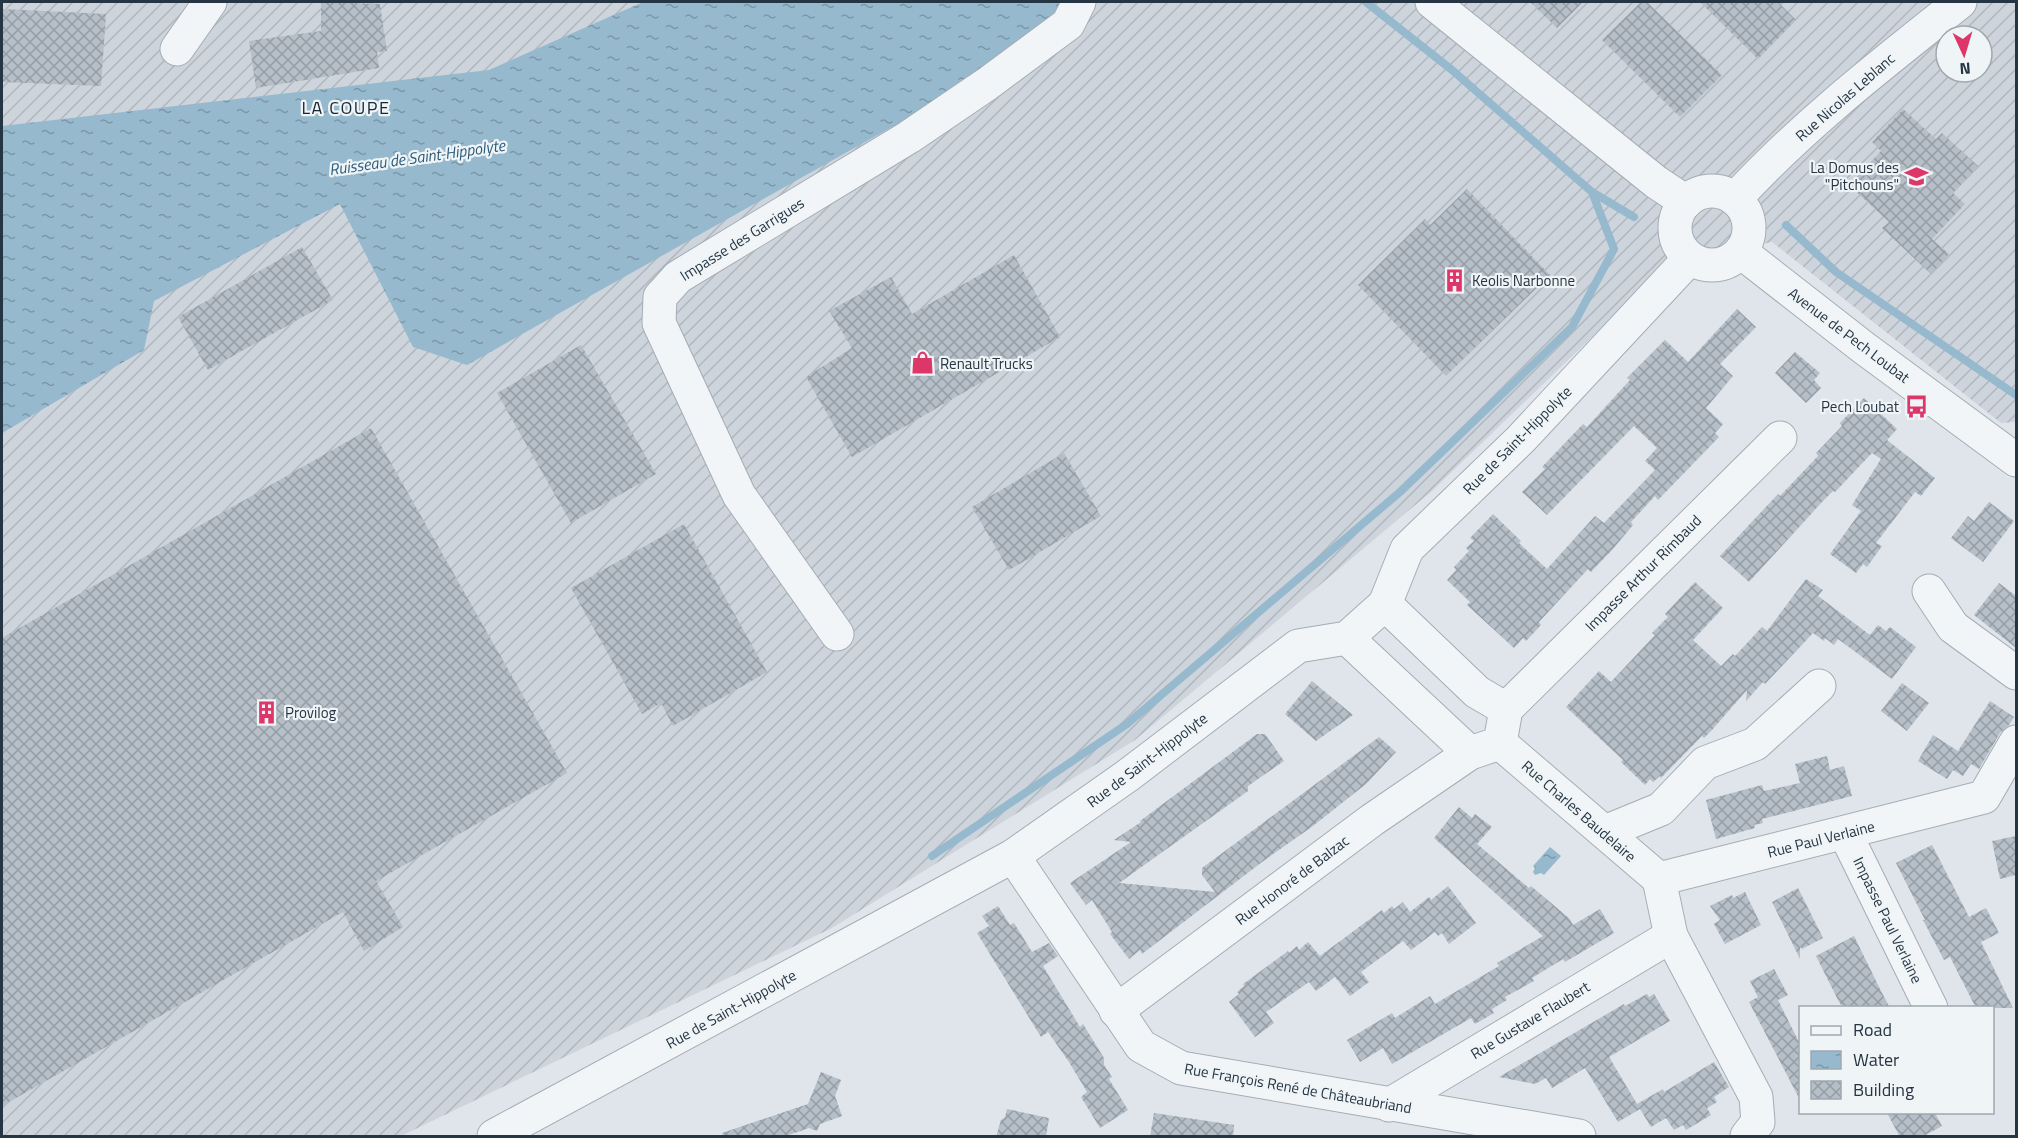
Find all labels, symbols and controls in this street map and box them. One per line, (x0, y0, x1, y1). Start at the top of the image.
north arrow (1934, 24, 1994, 84)
street label: Rue Nicolas Leblanc (1790, 47, 1900, 147)
text: N (1959, 57, 1971, 81)
district label: LA COUPE (301, 94, 391, 121)
water label: Ruisseau de Saint-Hippolyte (328, 133, 508, 181)
place label: La Domus des "Pitchouns" (1810, 156, 1899, 196)
school or university icon: La Domus des "Pitchouns" (1904, 163, 1930, 189)
street label: Impasse des Garrigues (675, 191, 809, 287)
building icon: Keolis Narbonne (1441, 267, 1467, 293)
place label: Keolis Narbonne (1472, 269, 1575, 292)
street label: Avenue de Pech Loubat (1783, 282, 1915, 389)
shop icon: Renault Trucks (909, 350, 935, 376)
place label: Renault Trucks (940, 352, 1033, 375)
street label: Rue de Saint-Hippolyte (1457, 380, 1577, 500)
bus stop icon: Pech Loubat (1904, 393, 1930, 419)
place label: Pech Loubat (1821, 395, 1900, 418)
street label: Impasse Arthur Rimbaud (1579, 509, 1707, 637)
building icon: Provilog (254, 699, 280, 725)
place label: Provilog (285, 701, 337, 724)
street label: Rue de Saint-Hippolyte (1082, 707, 1212, 813)
street label: Rue Charles Baudelaire (1517, 755, 1641, 867)
street label: Rue Paul Verlaine (1765, 815, 1877, 863)
street label: Rue Honoré de Balzac (1230, 829, 1354, 931)
street label: Impasse Paul Verlaine (1847, 853, 1929, 987)
street label: Rue de Saint-Hippolyte (662, 964, 800, 1054)
street label: Rue Gustave Flaubert (1466, 975, 1595, 1065)
legend (1799, 1006, 1994, 1114)
text: Road (1853, 1016, 1892, 1043)
text: Water (1853, 1046, 1899, 1073)
street label: Rue François René de Châteaubriand (1182, 1057, 1414, 1119)
text: Building (1853, 1076, 1914, 1103)

